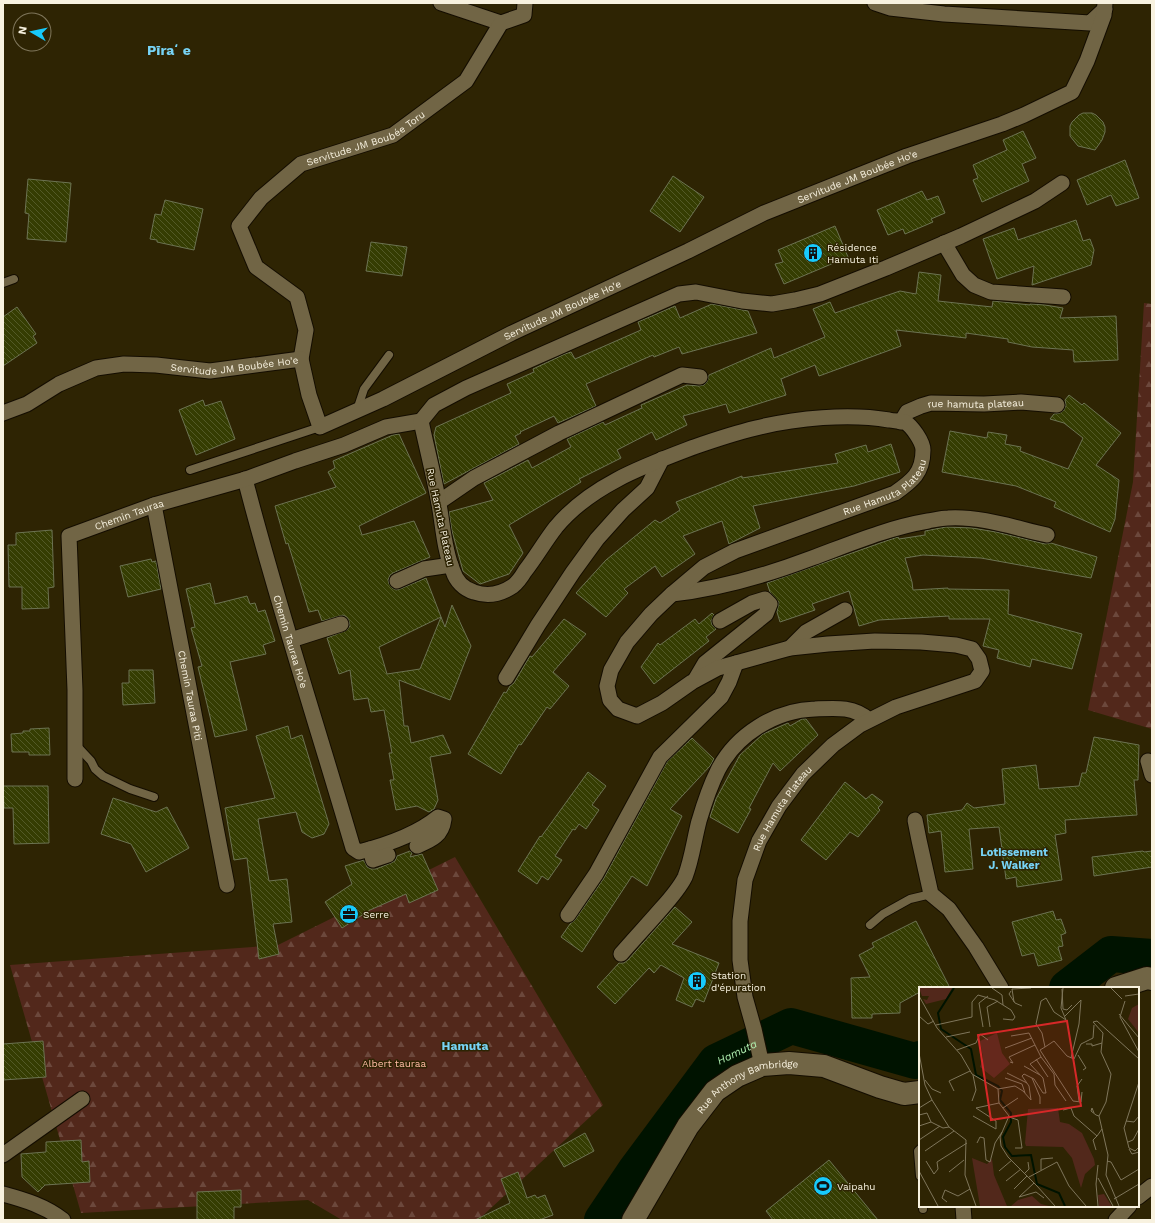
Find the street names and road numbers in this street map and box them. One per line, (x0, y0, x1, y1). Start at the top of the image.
street label: Servitude JM Boubée Toru (305, 109, 427, 168)
street label: Servitude JM Boubée Ho'e (796, 148, 919, 205)
street label: Servitude JM Boubée Ho'e (502, 278, 623, 342)
street label: Servitude JM Boubée Ho'e (170, 354, 299, 377)
street label: rue hamuta plateau (926, 397, 1024, 410)
street label: Rue Hamuta Plateau (841, 458, 928, 517)
street label: Rue Hamuta Plateau (425, 467, 456, 567)
street label: Chemin Tauraa (93, 497, 165, 532)
street label: Chemin Tauraa Ho'e (271, 594, 310, 690)
street label: Chemin Tauraa Piti (176, 650, 204, 742)
street label: Rue Hamuta Plateau (751, 764, 814, 853)
street label: Rue Anthony Bambridge (695, 1058, 799, 1116)

